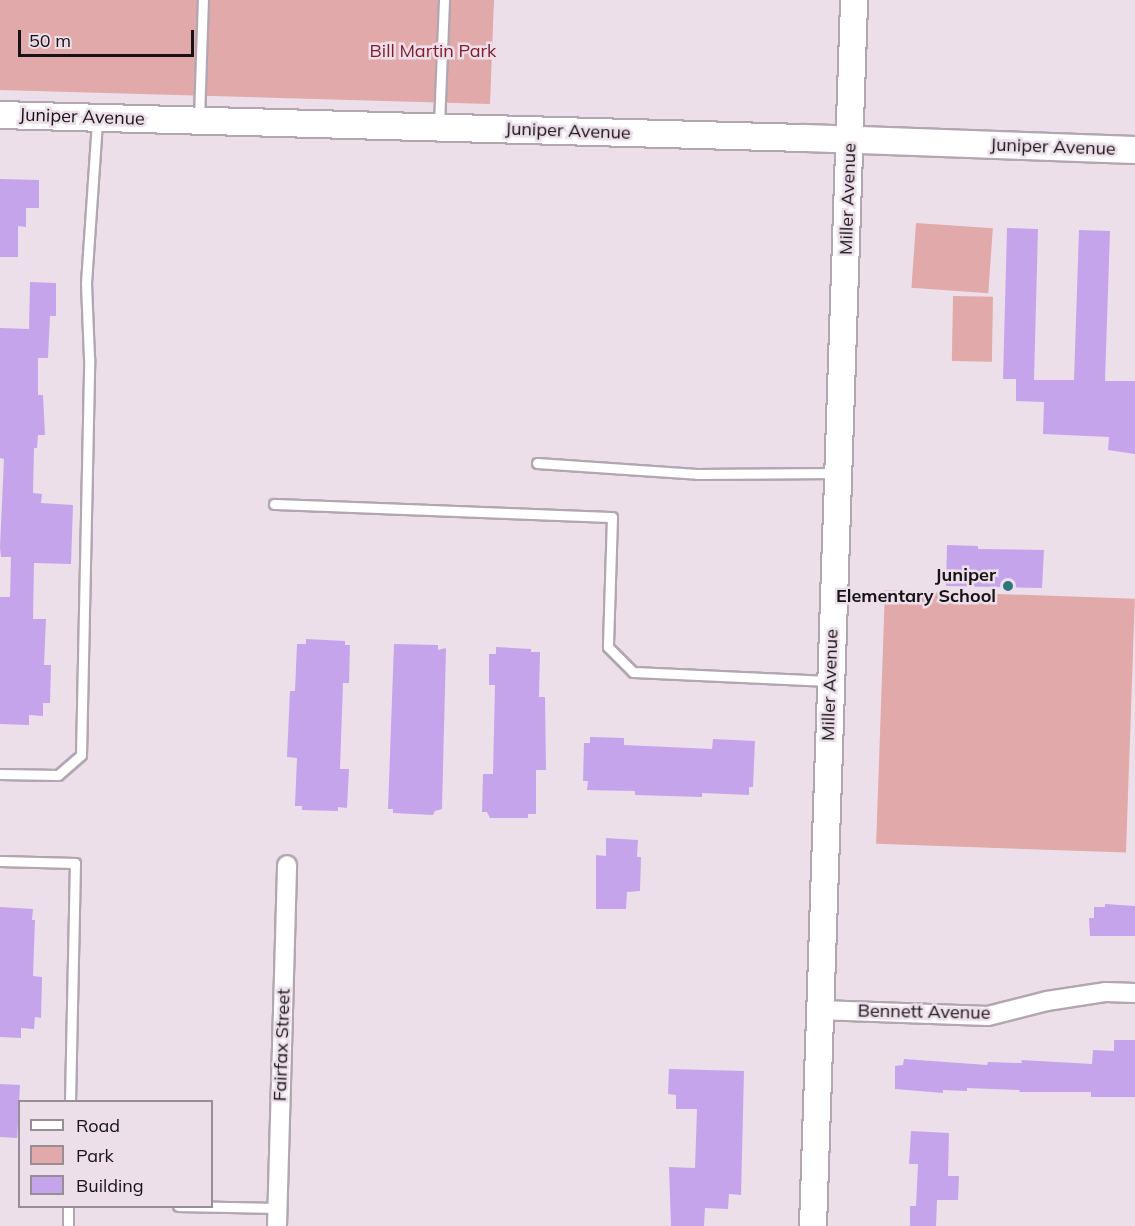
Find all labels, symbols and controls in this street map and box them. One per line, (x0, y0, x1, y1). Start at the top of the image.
scale bar (21, 18, 196, 56)
text: 50 m (29, 29, 71, 52)
park label: Bill Martin Park (370, 40, 496, 62)
street label: Juniper Avenue (19, 104, 145, 130)
street label: Juniper Avenue (505, 118, 631, 144)
street label: Juniper Avenue (990, 134, 1116, 160)
street label: Miller Avenue (835, 143, 861, 255)
place label: Juniper Elementary School (836, 565, 996, 608)
marker: Juniper Elementary School (1001, 579, 1015, 593)
street label: Miller Avenue (817, 629, 843, 741)
street label: Fairfax Street (269, 988, 295, 1102)
street label: Bennett Avenue (857, 1000, 991, 1024)
legend (18, 1100, 213, 1208)
text: Road (76, 1114, 120, 1137)
text: Park (76, 1144, 114, 1167)
text: Building (76, 1174, 144, 1197)

